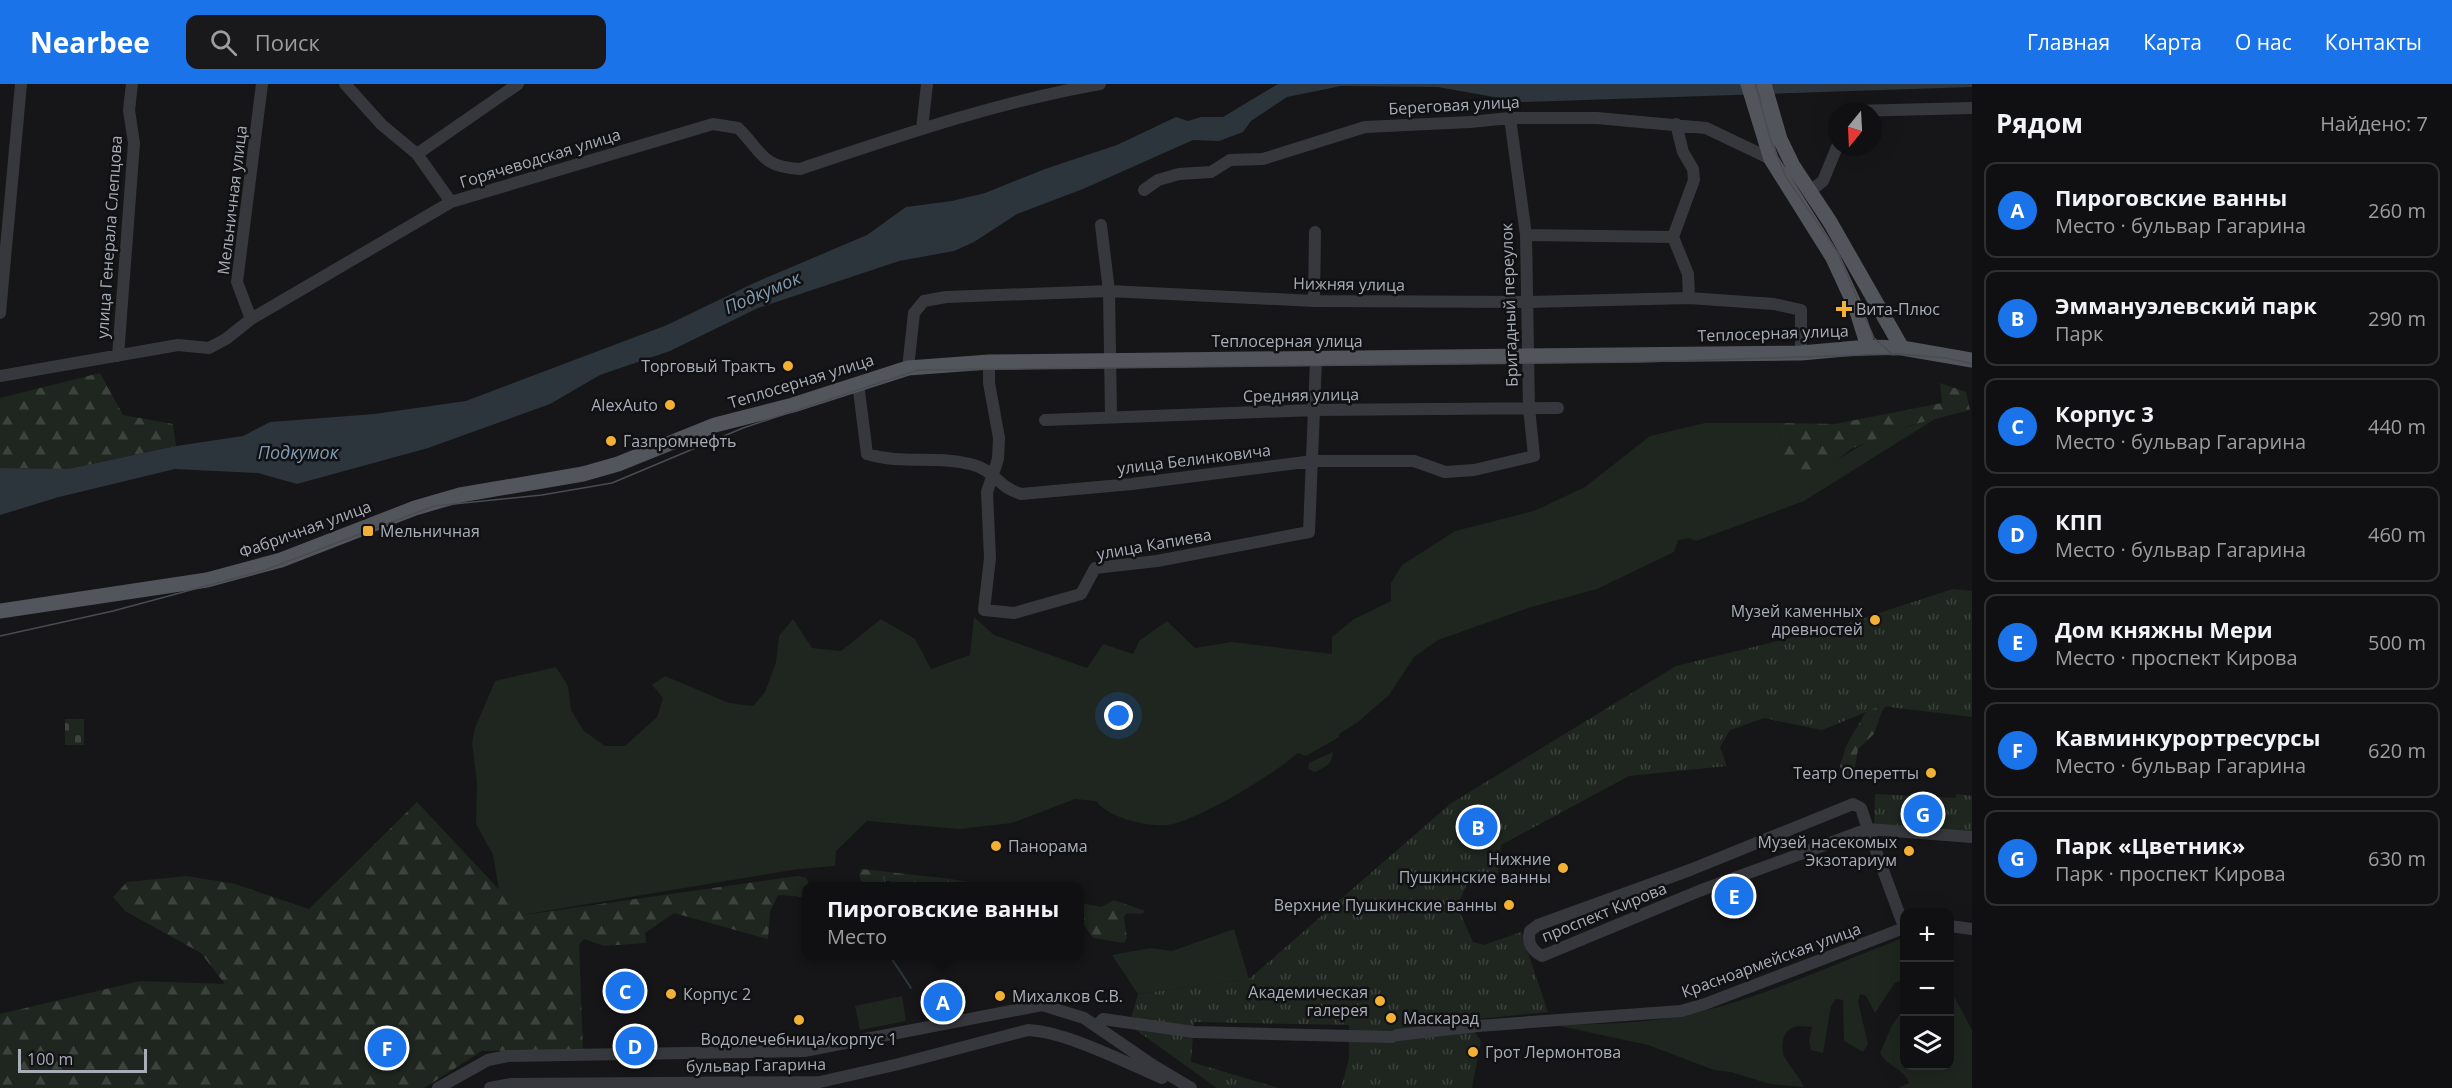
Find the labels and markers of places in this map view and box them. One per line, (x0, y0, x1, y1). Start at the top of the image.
place label: Вита-Плюс (1856, 298, 1940, 320)
marker: Вита-Плюс (1837, 302, 1851, 316)
place label: Торговый Трактъ (641, 355, 776, 377)
marker: Торговый Трактъ (781, 359, 795, 373)
place label: AlexAuto (591, 394, 658, 416)
marker: AlexAuto (663, 398, 677, 412)
place label: Газпромнефть (623, 430, 737, 452)
marker: Газпромнефть (604, 434, 618, 448)
place label: Мельничная (380, 520, 480, 542)
marker: Мельничная (361, 524, 375, 538)
place label: Музей каменных древностей (1731, 600, 1864, 640)
marker: Музей каменных древностей (1868, 613, 1882, 627)
place label: Театр Оперетты (1793, 762, 1919, 784)
marker: Театр Оперетты (1924, 766, 1938, 780)
pin: G (1904, 792, 1942, 836)
pin: B (1458, 804, 1498, 850)
place label: Музей насекомых Экзотариум (1758, 831, 1898, 871)
place label: Панорама (1008, 835, 1088, 857)
marker: Панорама (989, 839, 1003, 853)
marker: Музей насекомых Экзотариум (1902, 844, 1916, 858)
place label: Нижние Пушкинские ванны (1399, 848, 1551, 888)
marker: Нижние Пушкинские ванны (1556, 861, 1570, 875)
pin: E (1714, 874, 1754, 918)
place label: Верхние Пушкинские ванны (1274, 894, 1497, 916)
marker: Верхние Пушкинские ванны (1502, 898, 1516, 912)
pin: C (606, 968, 644, 1014)
pin: A (924, 980, 962, 1024)
place label: Академическая галерея (1248, 981, 1368, 1021)
place label: Корпус 2 (683, 983, 751, 1005)
place label: Михалков С.В. (1012, 985, 1123, 1007)
marker: Корпус 2 (664, 987, 678, 1001)
marker: Михалков С.В. (993, 989, 1007, 1003)
marker: Академическая галерея (1373, 994, 1387, 1008)
place label: Маскарад (1403, 1007, 1479, 1029)
marker: Маскарад (1384, 1011, 1398, 1025)
marker: Водолечебница/корпус 1 (792, 1013, 806, 1027)
pin: D (616, 1024, 654, 1068)
pin: F (368, 1026, 406, 1070)
place label: Водолечебница/корпус 1 (701, 1028, 897, 1050)
place label: Грот Лермонтова (1485, 1041, 1621, 1063)
marker: Грот Лермонтова (1466, 1045, 1480, 1059)

